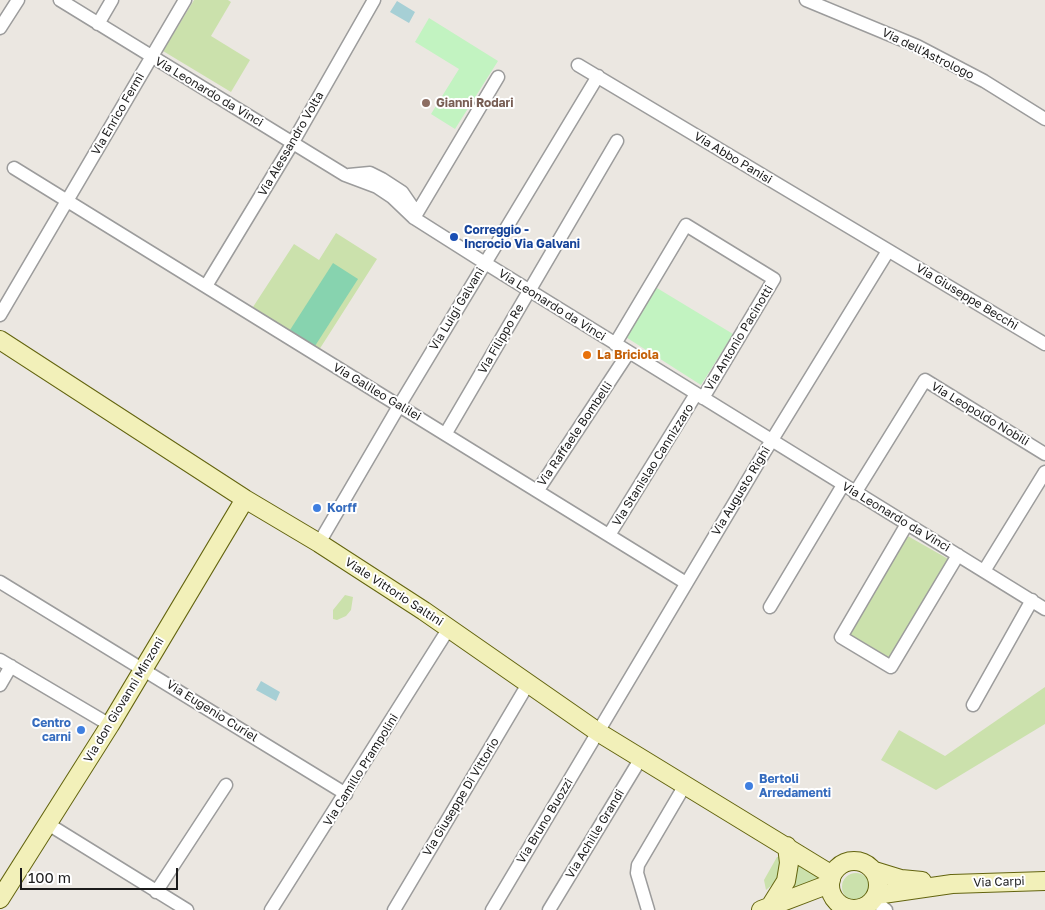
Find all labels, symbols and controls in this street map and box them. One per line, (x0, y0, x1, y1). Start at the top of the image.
street label: Via dell'Astrologo (880, 25, 976, 83)
street label: Via Leonardo da Vinci (152, 54, 266, 130)
street label: Via Enrico Fermi (89, 70, 147, 158)
street label: Via Alessandro Volta (255, 89, 327, 199)
place label: Gianni Rodari (436, 96, 514, 110)
marker: Gianni Rodari (420, 97, 432, 109)
street label: Via Abbo Panisi (691, 129, 775, 187)
place label: Correggio - Incrocio Via Galvani (464, 223, 580, 251)
marker: Correggio - Incrocio Via Galvani (448, 231, 460, 243)
street label: Via Giuseppe Becchi (913, 261, 1021, 333)
street label: Via Luigi Galvani (427, 265, 487, 353)
street label: Via Leonardo da Vinci (496, 266, 608, 344)
street label: Via Antonio Pacinotti (702, 283, 776, 393)
street label: Via Filippo Re (475, 301, 527, 377)
place label: La Briciola (597, 348, 659, 362)
marker: La Briciola (581, 349, 593, 361)
street label: Via Galileo Galilei (330, 360, 424, 424)
street label: Via Raffaele Bombelli (535, 379, 615, 489)
street label: Via Leopoldo Nobili (928, 379, 1032, 449)
street label: Via Stanislao Cannizzaro (609, 401, 697, 529)
street label: Via Augusto Righi (709, 444, 773, 538)
street label: Via Leonardo da Vinci (839, 479, 953, 555)
place label: Korff (327, 501, 357, 515)
marker: Korff (311, 502, 323, 514)
street label: Viale Vittorio Saltini (342, 555, 446, 629)
street label: Via don Giovanni Minzoni (81, 635, 167, 765)
street label: Via Eugenio Curiel (164, 677, 260, 745)
street label: Via Camillo Prampolini (321, 711, 401, 829)
place label: Centro carni (32, 716, 71, 744)
marker: Centro carni (75, 724, 87, 736)
street label: Via Giuseppe Di Vittorio (420, 735, 502, 859)
place label: Bertoli Arredamenti (759, 772, 831, 800)
street label: Via Bruno Buozzi (514, 776, 576, 866)
marker: Bertoli Arredamenti (743, 780, 755, 792)
street label: Via Achille Grandi (563, 787, 627, 881)
scale bar (22, 858, 180, 890)
text: 100 m (28, 868, 71, 886)
street label: Via Carpi (973, 874, 1025, 890)

